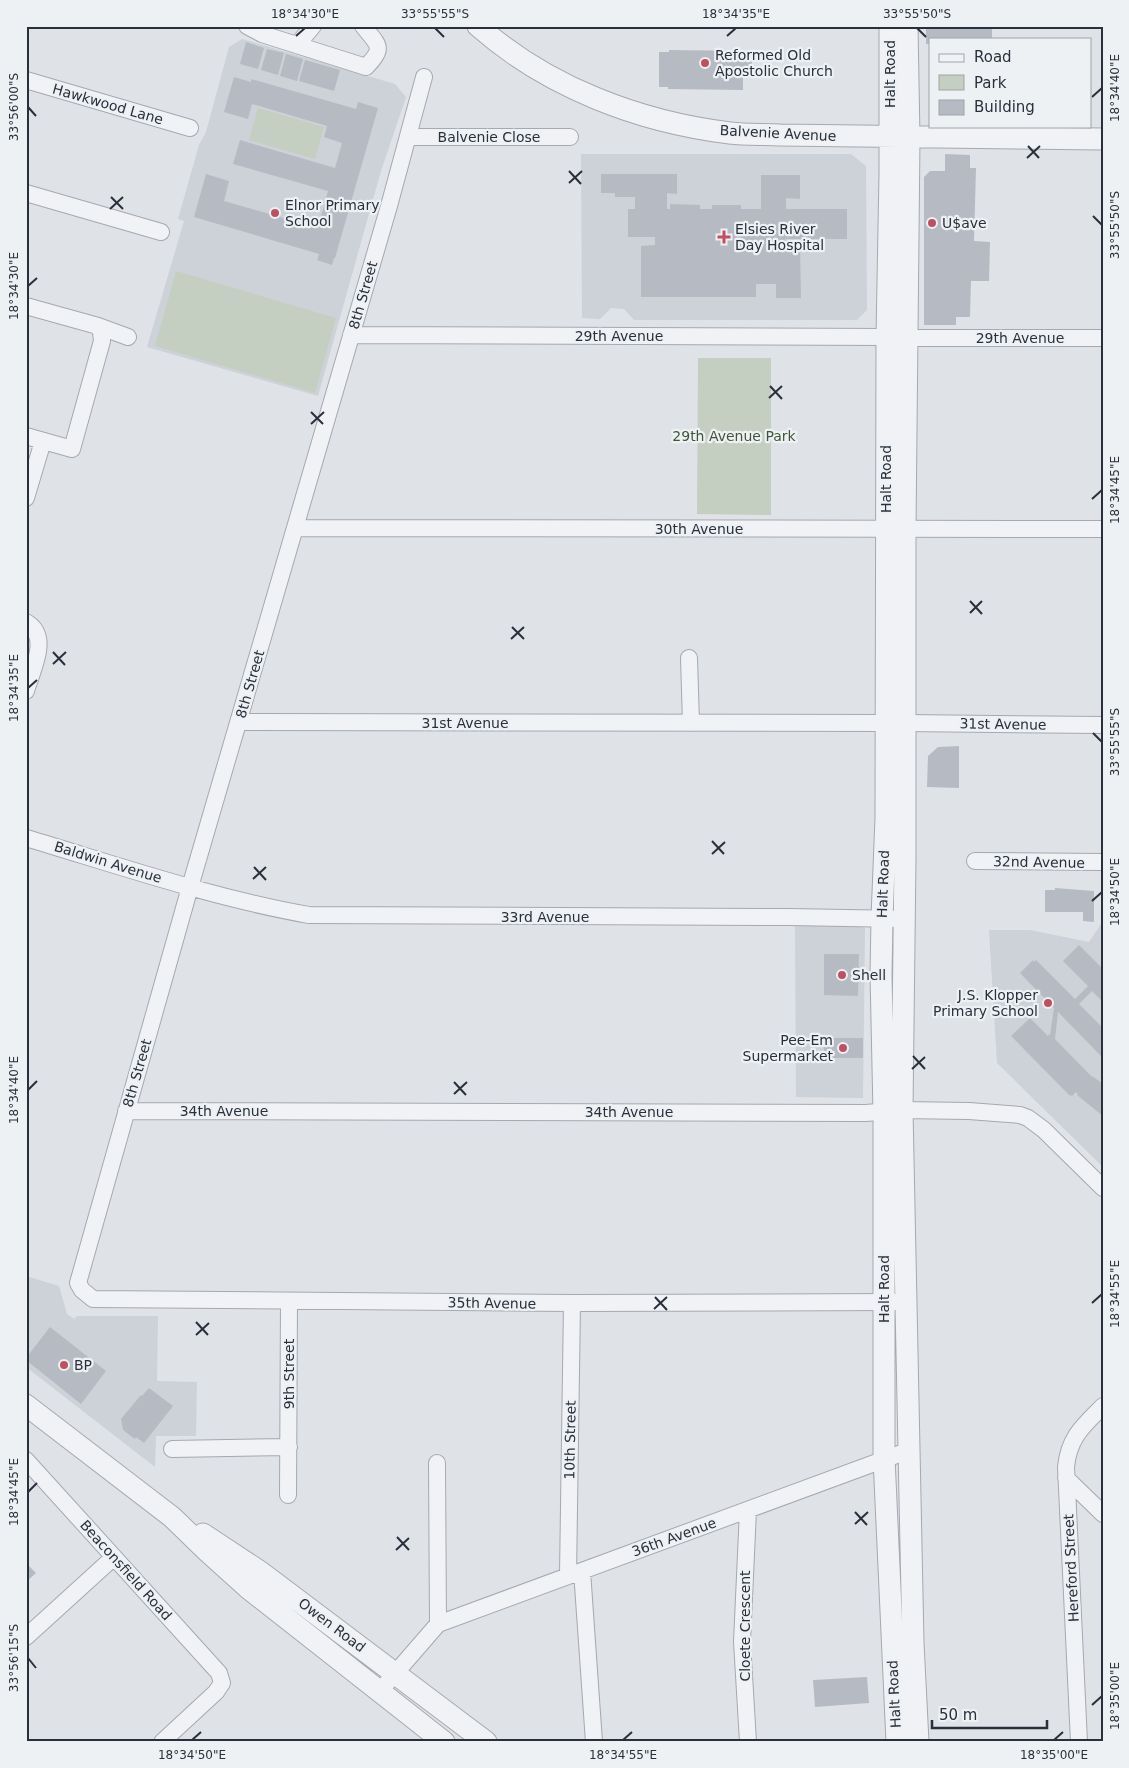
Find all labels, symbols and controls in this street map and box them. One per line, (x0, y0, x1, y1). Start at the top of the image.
text: 18°34'30"E (271, 7, 339, 21)
text: 33°55'55"S (401, 7, 469, 21)
text: 18°34'35"E (702, 7, 770, 21)
text: 33°55'50"S (883, 7, 951, 21)
legend (929, 38, 1092, 128)
street label: Halt Road (882, 40, 898, 108)
place label: Reformed Old Apostolic Church (715, 47, 833, 79)
text: Road (974, 48, 1012, 66)
text: 18°34'40"E (1108, 54, 1122, 122)
marker: Reformed Old Apostolic Church (699, 57, 711, 69)
text: 33°56'00"S (7, 73, 21, 141)
text: Park (974, 74, 1007, 92)
street label: Hawkwood Lane (51, 81, 165, 127)
text: Building (974, 98, 1035, 116)
street label: Balvenie Avenue (719, 122, 837, 144)
street label: Balvenie Close (438, 129, 540, 145)
text: 33°55'50"S (1108, 191, 1122, 259)
place label: Elnor Primary School (285, 197, 379, 229)
marker: Elnor Primary School (269, 207, 281, 219)
place label: U$ave (942, 215, 987, 231)
marker: U$ave (926, 217, 938, 229)
place label: Elsies River Day Hospital (735, 221, 824, 253)
marker: Elsies River Day Hospital (717, 230, 731, 244)
text: 18°34'30"E (7, 252, 21, 320)
street label: 8th Street (346, 259, 381, 331)
street label: 29th Avenue (575, 328, 663, 344)
street label: 29th Avenue (976, 330, 1064, 346)
park label: 29th Avenue Park (672, 428, 797, 444)
street label: Halt Road (878, 445, 894, 513)
text: 18°34'45"E (1108, 456, 1122, 524)
street label: 30th Avenue (655, 521, 743, 537)
street label: 8th Street (233, 648, 268, 720)
text: 18°34'35"E (7, 654, 21, 722)
text: 33°55'55"S (1108, 708, 1122, 776)
street label: 31st Avenue (421, 715, 509, 731)
street label: 31st Avenue (959, 715, 1047, 733)
street label: Baldwin Avenue (52, 838, 164, 886)
street label: Halt Road (874, 850, 892, 918)
street label: 32nd Avenue (993, 853, 1085, 871)
text: 18°34'50"E (1108, 858, 1122, 926)
street label: 33rd Avenue (501, 909, 589, 925)
place label: Shell (852, 967, 886, 983)
marker: Shell (836, 969, 848, 981)
place label: J.S. Klopper Primary School (933, 987, 1038, 1019)
marker: J.S. Klopper Primary School (1042, 997, 1054, 1009)
place label: Pee-Em Supermarket (743, 1032, 834, 1064)
street label: 8th Street (120, 1037, 155, 1109)
marker: Pee-Em Supermarket (837, 1042, 849, 1054)
text: 18°34'40"E (7, 1056, 21, 1124)
street label: 34th Avenue (180, 1103, 268, 1119)
street label: 34th Avenue (585, 1104, 673, 1120)
street label: Halt Road (876, 1255, 892, 1323)
text: 18°34'55"E (1108, 1260, 1122, 1328)
street label: 35th Avenue (448, 1294, 536, 1312)
street label: 9th Street (281, 1338, 297, 1409)
place label: BP (74, 1357, 92, 1373)
marker: BP (58, 1359, 70, 1371)
street label: 10th Street (561, 1400, 579, 1480)
text: 18°34'45"E (7, 1458, 21, 1526)
street label: Hereford Street (1060, 1513, 1082, 1622)
street label: 36th Avenue (630, 1514, 718, 1560)
street label: Beaconsfield Road (77, 1517, 175, 1623)
street label: Cloete Crescent (737, 1570, 753, 1682)
street label: Owen Road (295, 1595, 369, 1655)
text: 33°56'15"S (7, 1624, 21, 1692)
street label: Halt Road (884, 1660, 904, 1728)
text: 18°35'00"E (1108, 1662, 1122, 1730)
scale bar (932, 1698, 1046, 1730)
text: 50 m (939, 1706, 977, 1724)
text: 18°34'50"E (158, 1748, 226, 1762)
text: 18°34'55"E (589, 1748, 657, 1762)
text: 18°35'00"E (1020, 1748, 1088, 1762)

